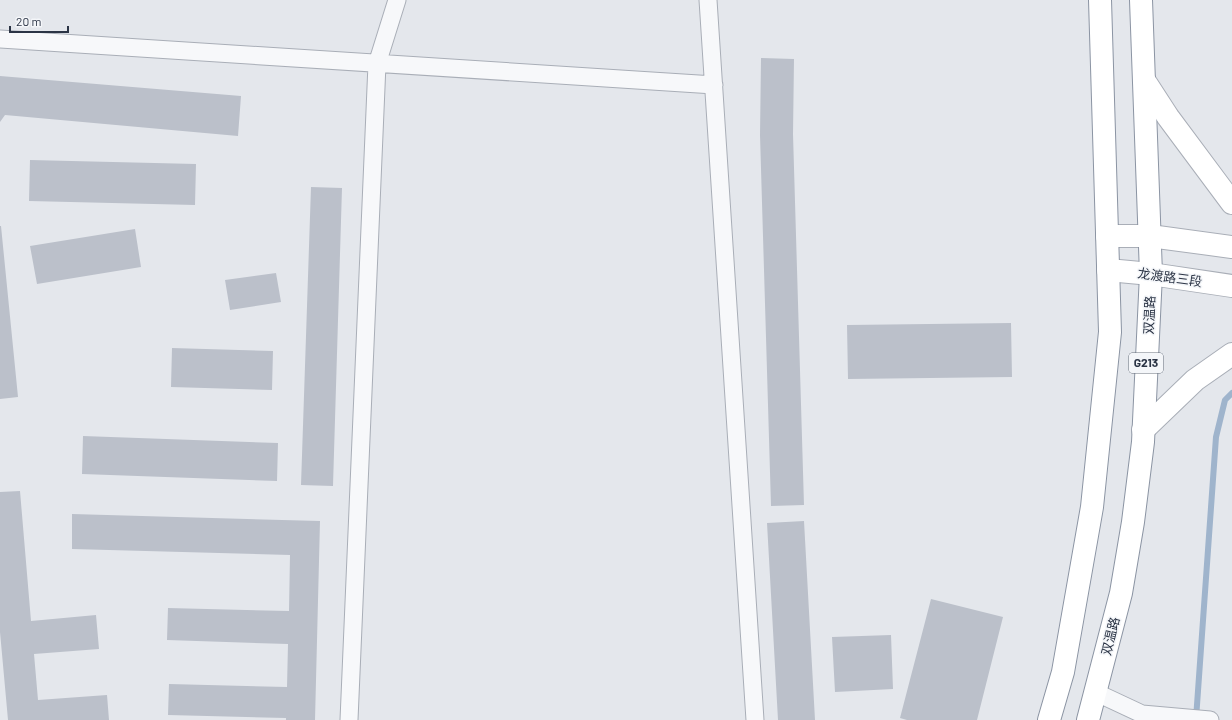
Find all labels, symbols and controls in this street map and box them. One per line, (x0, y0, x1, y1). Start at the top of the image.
scale bar (10, 8, 68, 34)
text: 20 m (16, 14, 42, 28)
street label: 龙渡路三段 (1137, 265, 1203, 289)
street label: 双温路 (1140, 295, 1158, 335)
road number: G213 (1129, 353, 1163, 373)
street label: 双温路 (1098, 615, 1122, 657)

